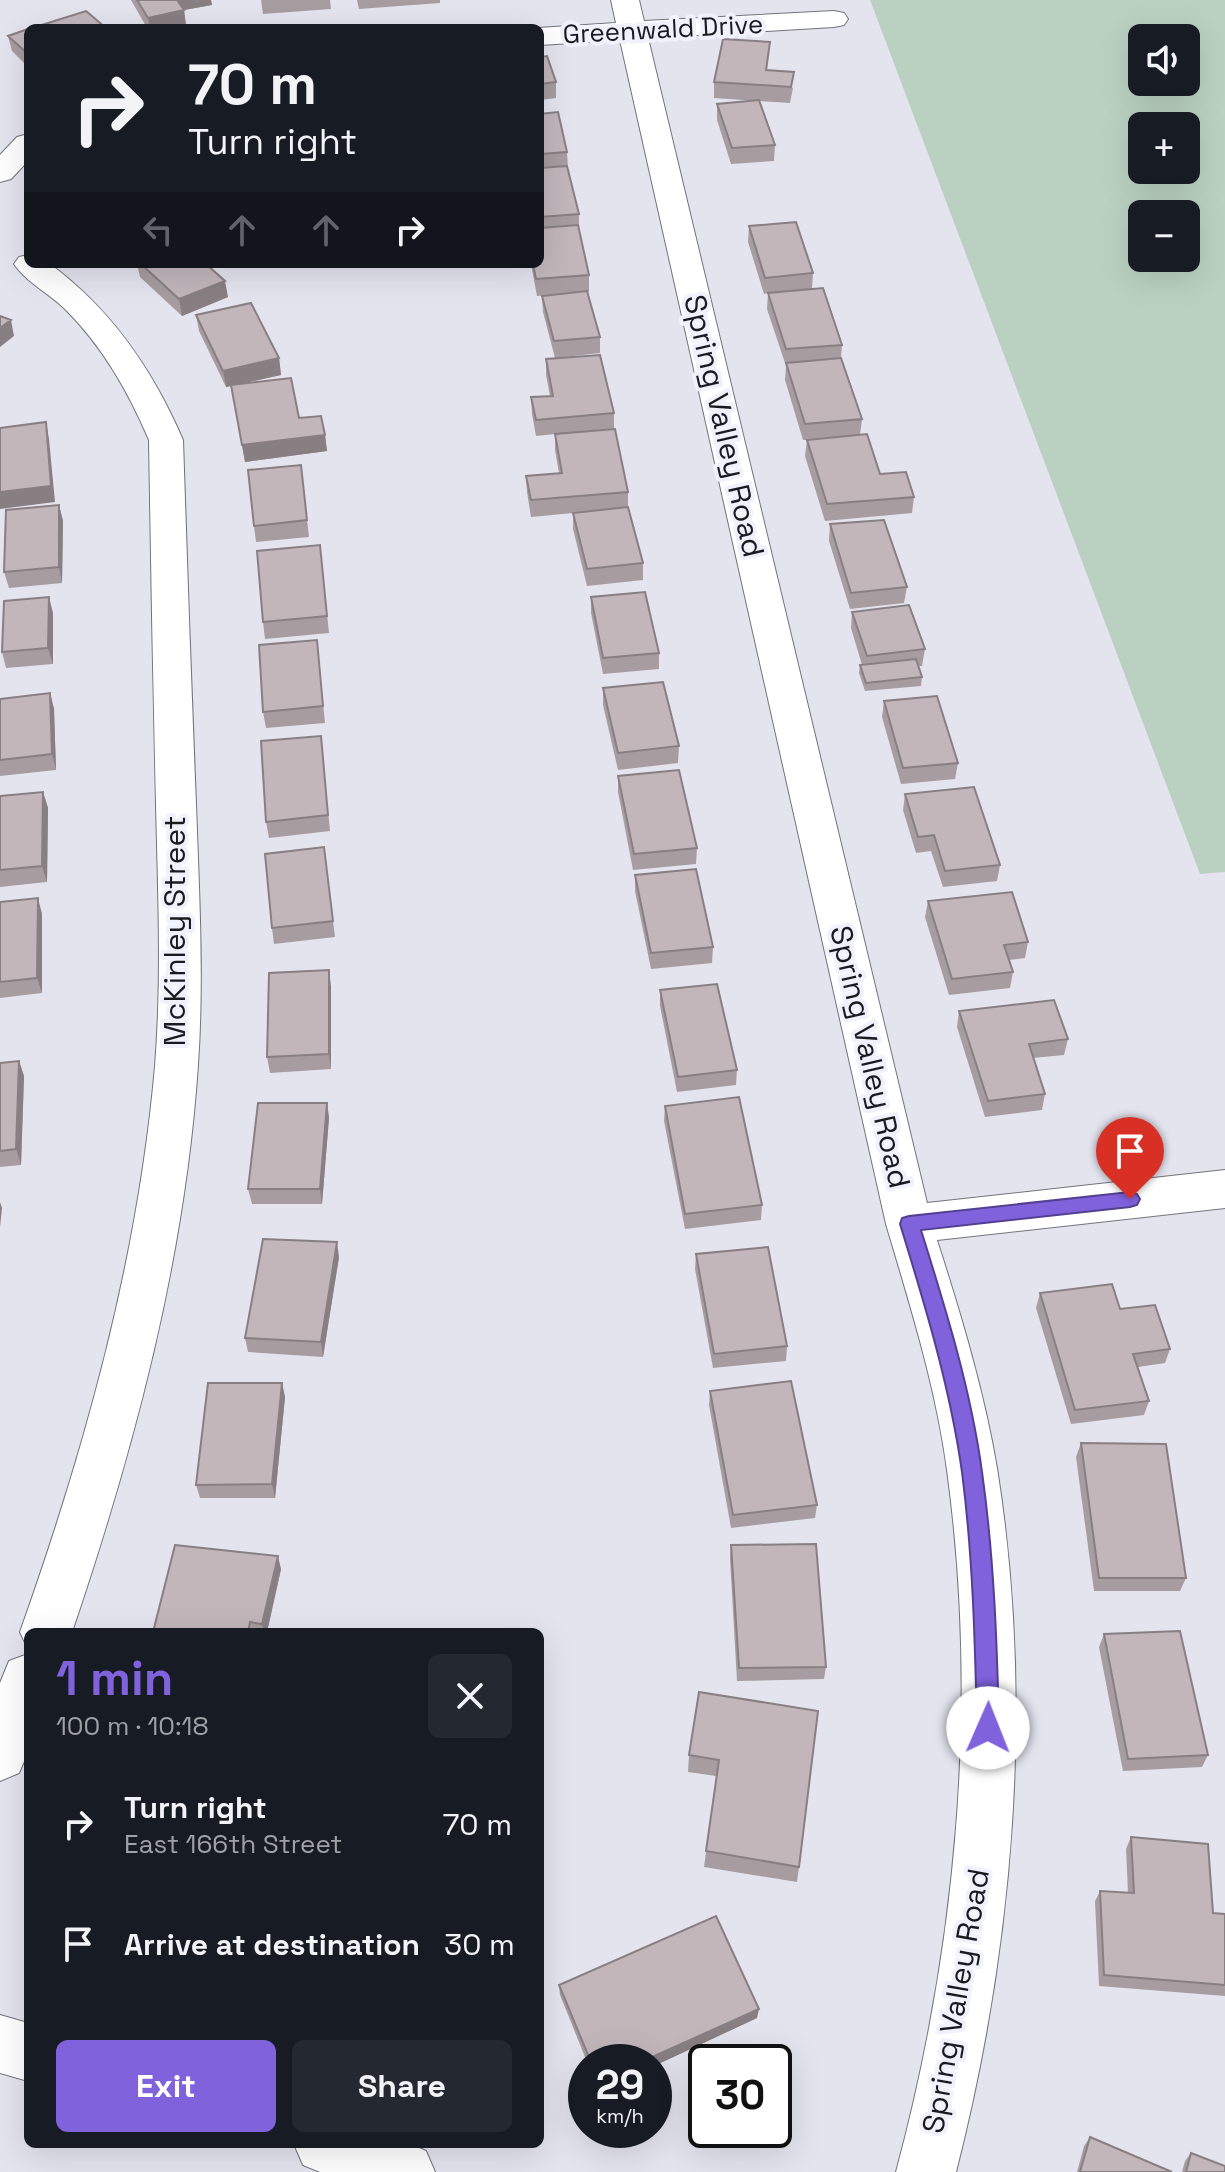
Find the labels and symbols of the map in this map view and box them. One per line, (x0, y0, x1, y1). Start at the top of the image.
street label: Greenwald Drive (562, 7, 764, 51)
street label: Spring Valley Road (675, 291, 774, 561)
street label: McKinley Street (155, 816, 194, 1046)
street label: Spring Valley Road (821, 922, 920, 1192)
pin (1096, 1117, 1164, 1199)
position arrow (946, 1686, 1030, 1770)
street label: Spring Valley Road (913, 1865, 998, 2136)
speed limit sign: 30 (688, 2044, 792, 2148)

